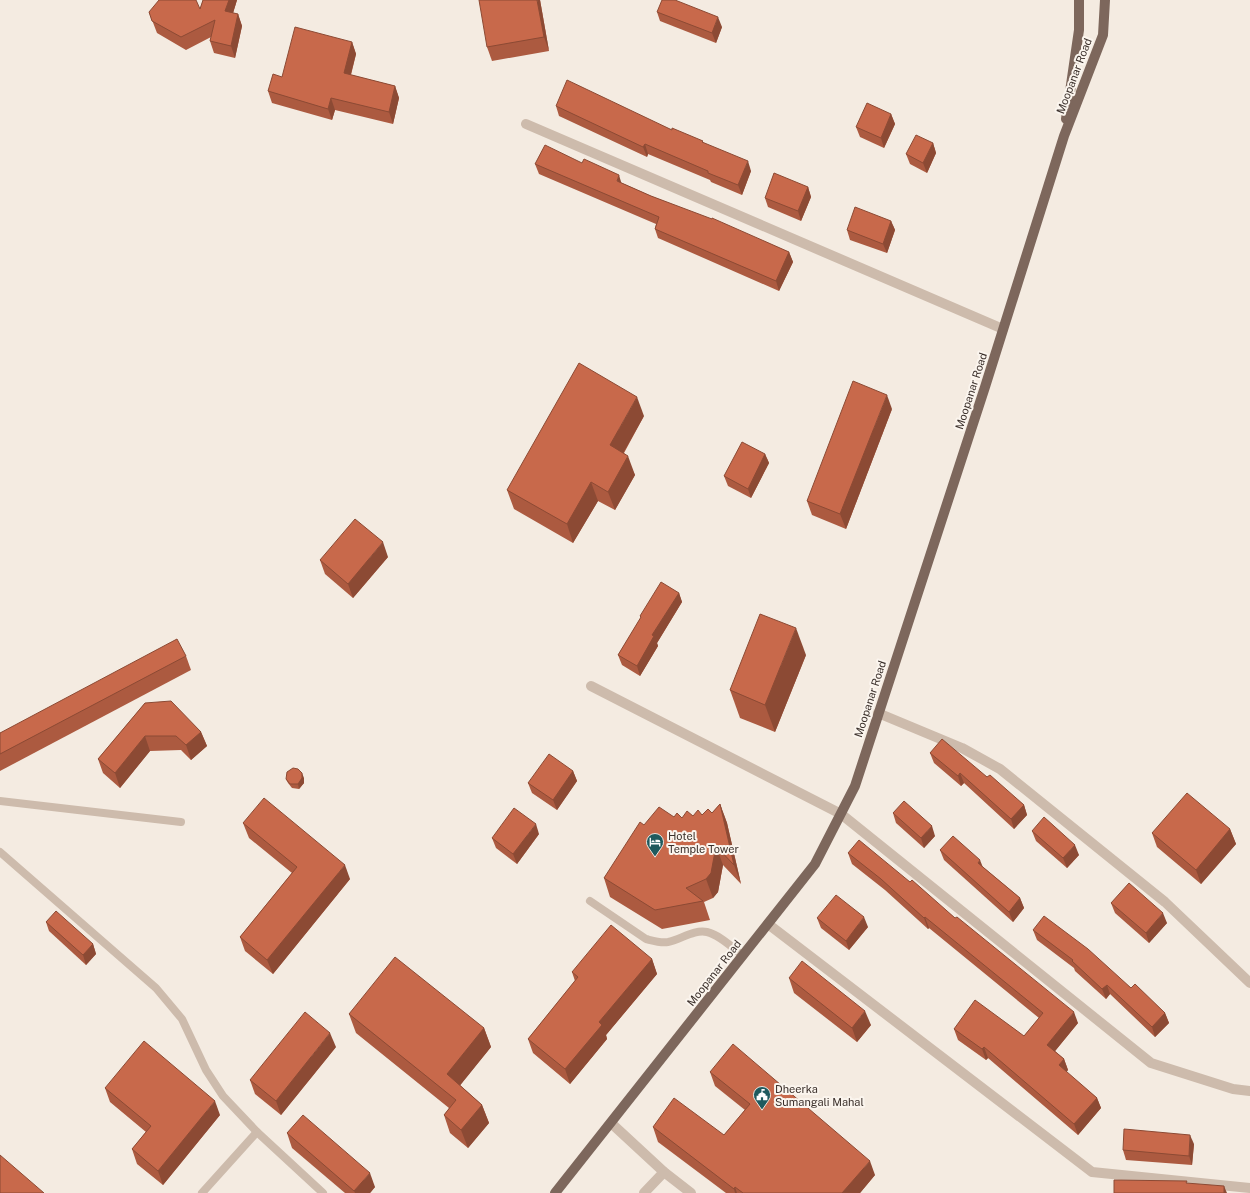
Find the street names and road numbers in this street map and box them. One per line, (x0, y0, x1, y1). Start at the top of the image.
street label: Moopanar Road (1054, 36, 1094, 116)
street label: Moopanar Road (953, 351, 989, 431)
street label: Moopanar Road (852, 659, 888, 739)
street label: Moopanar Road (685, 938, 743, 1008)

